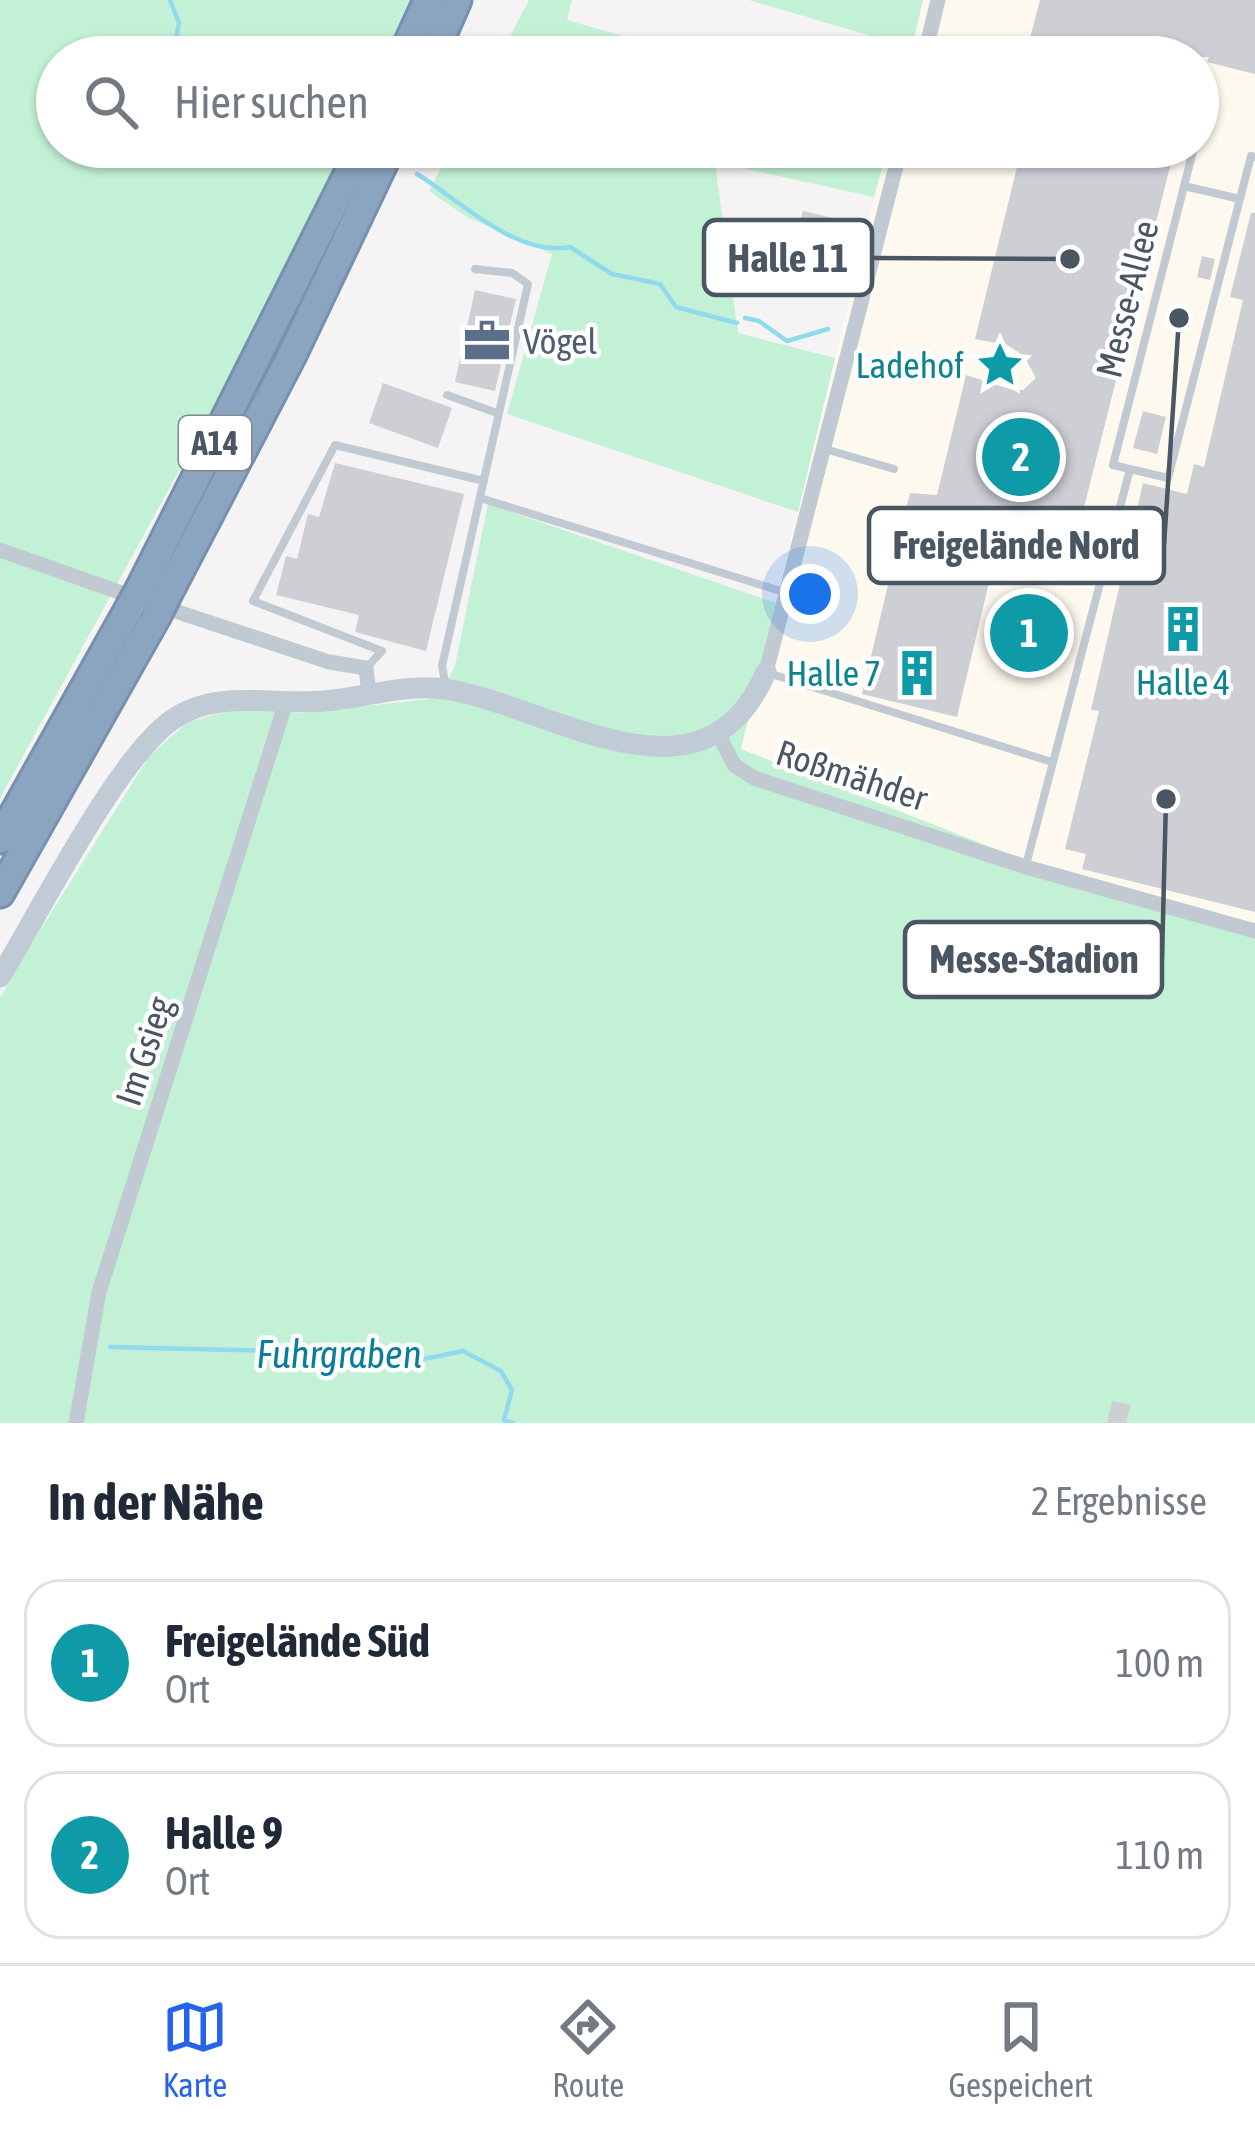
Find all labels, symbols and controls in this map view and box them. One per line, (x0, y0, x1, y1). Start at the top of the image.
search box (36, 36, 1219, 168)
icon: search (78, 69, 144, 135)
text: Hier suchen (174, 76, 369, 128)
street label: Messe-Allee (1087, 216, 1167, 382)
callout: Halle 11 (704, 220, 872, 295)
text: Halle 11 (728, 236, 848, 280)
office icon: Vögel (462, 316, 512, 366)
place label: Vögel (523, 320, 598, 362)
place icon: Ladehof (975, 340, 1025, 390)
place label: Ladehof (856, 344, 964, 386)
pin: 2 (982, 412, 1060, 502)
road number: A14 (179, 416, 251, 470)
callout: Freigelände Nord (869, 508, 1164, 583)
text: Freigelände Nord (892, 523, 1140, 567)
your location (780, 564, 840, 624)
pin: 1 (990, 588, 1068, 678)
building icon: Halle 4 (1158, 604, 1208, 654)
building icon: Halle 7 (892, 648, 942, 698)
place label: Halle 7 (786, 652, 881, 694)
place label: Halle 4 (1136, 661, 1230, 703)
street label: Roßmähder (771, 731, 934, 819)
callout: Messe-Stadion (905, 922, 1162, 997)
text: Messe-Stadion (929, 937, 1139, 981)
street label: Im Gsieg (107, 991, 181, 1111)
water label: Fuhrgraben (256, 1332, 422, 1376)
text: In der Nähe (48, 1472, 264, 1531)
text: 2 Ergebnisse (1031, 1479, 1207, 1523)
text: Freigelände Süd (165, 1615, 430, 1667)
text: 1 (81, 1641, 99, 1685)
text: 100 m (1116, 1641, 1204, 1685)
text: Ort (165, 1667, 210, 1711)
text: Halle 9 (165, 1807, 283, 1859)
text: 2 (81, 1833, 99, 1877)
text: 110 m (1116, 1833, 1204, 1877)
text: Ort (165, 1859, 210, 1903)
tab: Karte (162, 1994, 228, 2104)
tab: Route (552, 1994, 624, 2104)
tab: Gespeichert (948, 1994, 1093, 2104)

